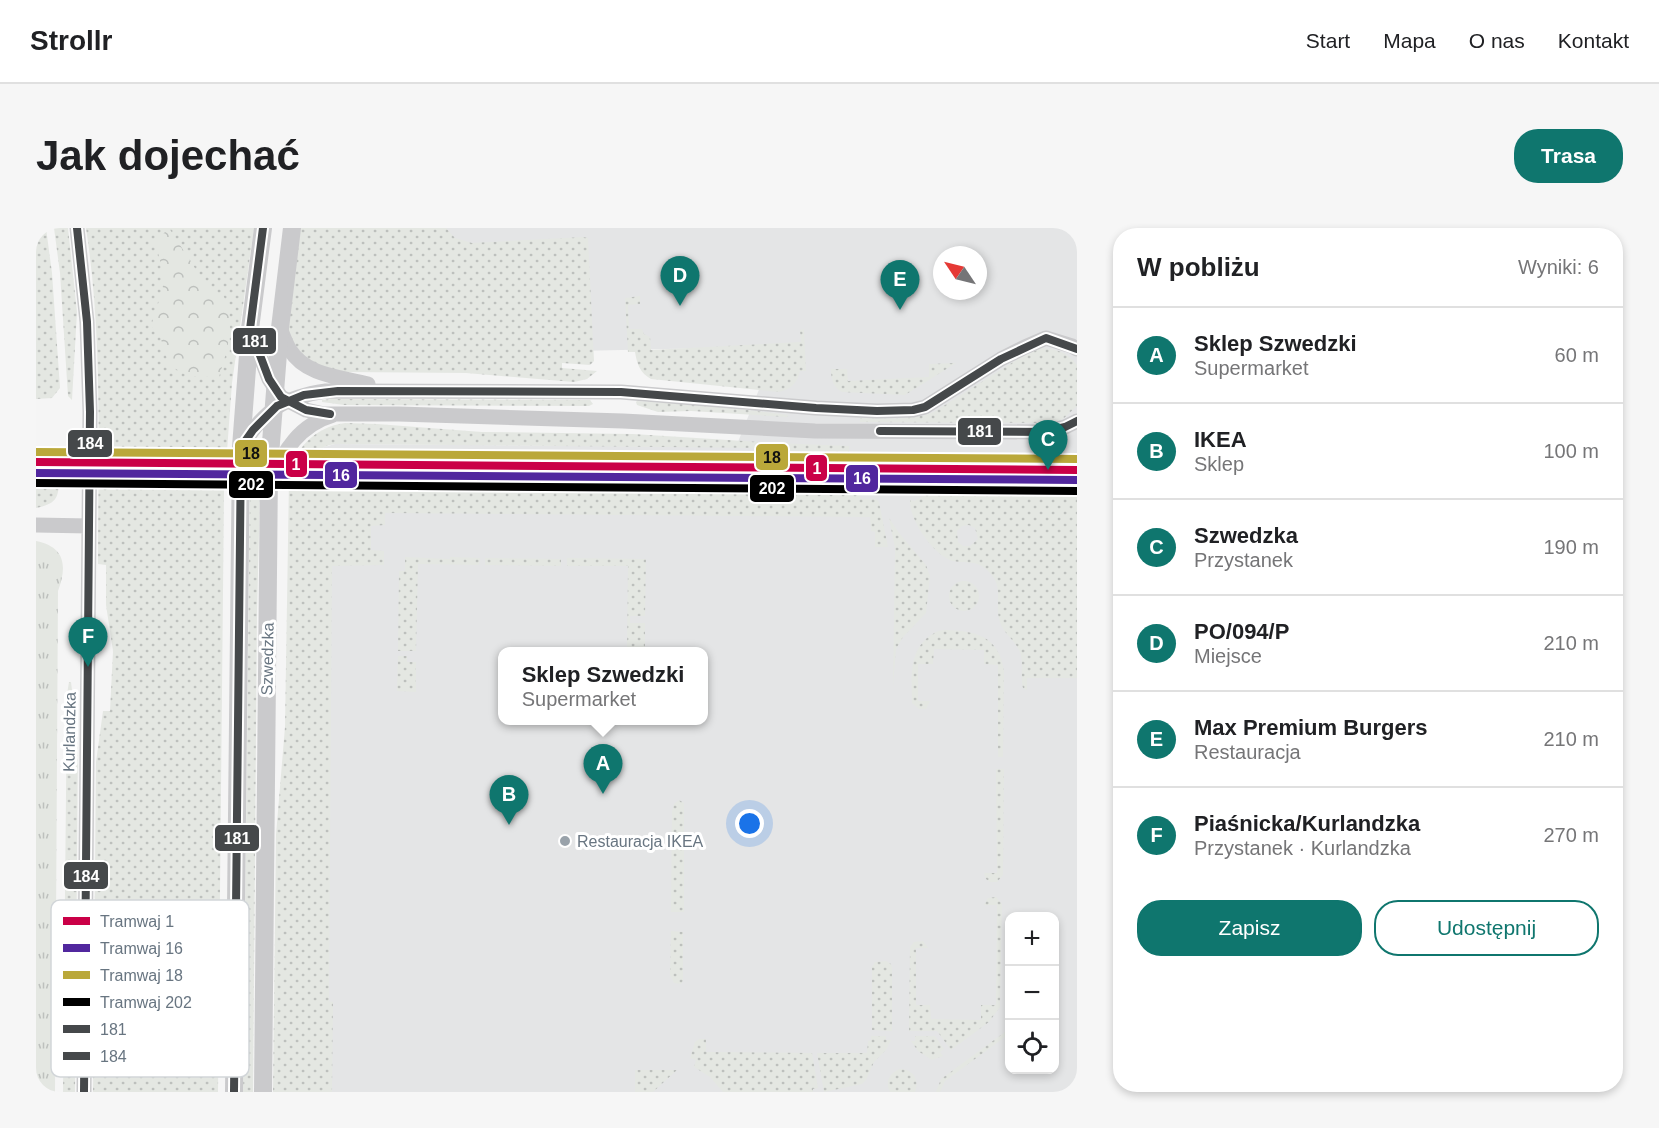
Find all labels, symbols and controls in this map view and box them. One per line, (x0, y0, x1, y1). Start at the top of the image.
text: Strollr (30, 25, 112, 56)
text: Start (1306, 29, 1350, 52)
text: Mapa (1383, 29, 1436, 52)
text: O nas (1469, 29, 1525, 52)
text: Kontakt (1558, 29, 1629, 52)
button: Trasa (1514, 129, 1623, 183)
text: Jak dojechać (36, 132, 300, 179)
north arrow (933, 246, 987, 300)
text: W pobliżu (1137, 252, 1260, 282)
pin: D (660, 256, 700, 306)
text: Wyniki: 6 (1518, 256, 1599, 278)
pin: E (880, 260, 920, 310)
line badge: 181 (232, 327, 277, 355)
text: Sklep Szwedzki (1194, 331, 1357, 356)
text: 181 (242, 333, 268, 350)
text: A (1149, 344, 1164, 366)
text: 60 m (1555, 344, 1599, 366)
text: Supermarket (1194, 357, 1309, 379)
line badge: 181 (957, 417, 1002, 446)
pin: C (1028, 420, 1068, 470)
text: 181 (967, 423, 993, 440)
text: IKEA (1194, 427, 1247, 452)
line badge: 184 (67, 429, 113, 458)
text: 184 (77, 435, 103, 452)
line badge: 18 (234, 439, 268, 468)
text: B (1149, 440, 1164, 462)
text: 100 m (1543, 440, 1599, 462)
line badge: 18 (755, 443, 789, 471)
text: 18 (242, 445, 260, 462)
text: 18 (763, 449, 781, 466)
line badge: 1 (285, 450, 308, 478)
text: Sklep (1194, 453, 1244, 475)
line badge: 1 (805, 454, 828, 482)
text: 1 (292, 456, 301, 473)
text: 1 (813, 460, 822, 477)
line badge: 16 (324, 461, 358, 489)
line badge: 16 (845, 464, 879, 493)
text: 16 (332, 467, 350, 484)
line badge: 202 (228, 470, 274, 499)
text: 16 (853, 470, 871, 487)
line badge: 202 (749, 474, 795, 503)
text: 202 (238, 476, 264, 493)
text: 202 (759, 480, 785, 497)
text: Szwedzka (1194, 523, 1298, 548)
text: C (1149, 536, 1164, 558)
text: 190 m (1543, 536, 1599, 558)
text: Przystanek (1194, 549, 1293, 571)
pin: F (68, 618, 108, 667)
text: PO/094/P (1194, 619, 1289, 644)
street label: Szwedzka (258, 622, 277, 696)
text: D (1149, 632, 1164, 654)
text: 210 m (1543, 632, 1599, 654)
text: Miejsce (1194, 645, 1262, 667)
popup (498, 647, 708, 725)
text: Sklep Szwedzki (522, 662, 684, 687)
text: Supermarket (522, 688, 636, 710)
street label: Kurlandzka (60, 692, 79, 772)
text: Max Premium Burgers (1194, 715, 1428, 740)
text: E (1150, 728, 1163, 750)
text: 210 m (1543, 728, 1599, 750)
text: Restauracja (1194, 741, 1301, 763)
pin: A (584, 744, 622, 794)
pin: B (490, 776, 528, 825)
your location (735, 809, 764, 838)
text: Piaśnicka/Kurlandzka (1194, 811, 1420, 836)
line badge: 181 (214, 824, 260, 852)
text: F (1150, 824, 1163, 846)
text: 270 m (1543, 824, 1599, 846)
text: 181 (224, 830, 250, 847)
place label: Restauracja IKEA (577, 833, 704, 850)
marker: Restauracja IKEA (558, 834, 572, 848)
text: Przystanek · Kurlandzka (1194, 837, 1411, 859)
line badge: 184 (63, 861, 109, 890)
text: 184 (73, 868, 99, 885)
legend (51, 900, 249, 1077)
button: Zapisz (1137, 900, 1362, 956)
button: Udostępnij (1374, 900, 1599, 956)
map controls (1005, 912, 1059, 1074)
button: + (1005, 912, 1059, 966)
text: Tramwaj 1 (100, 913, 174, 930)
text: Tramwaj 16 (100, 940, 183, 957)
button: − (1005, 966, 1059, 1020)
text: Tramwaj 18 (100, 967, 183, 984)
text: Tramwaj 202 (100, 994, 192, 1011)
button: locate (1005, 1020, 1059, 1074)
text: 181 (100, 1021, 127, 1038)
text: 184 (100, 1048, 127, 1065)

